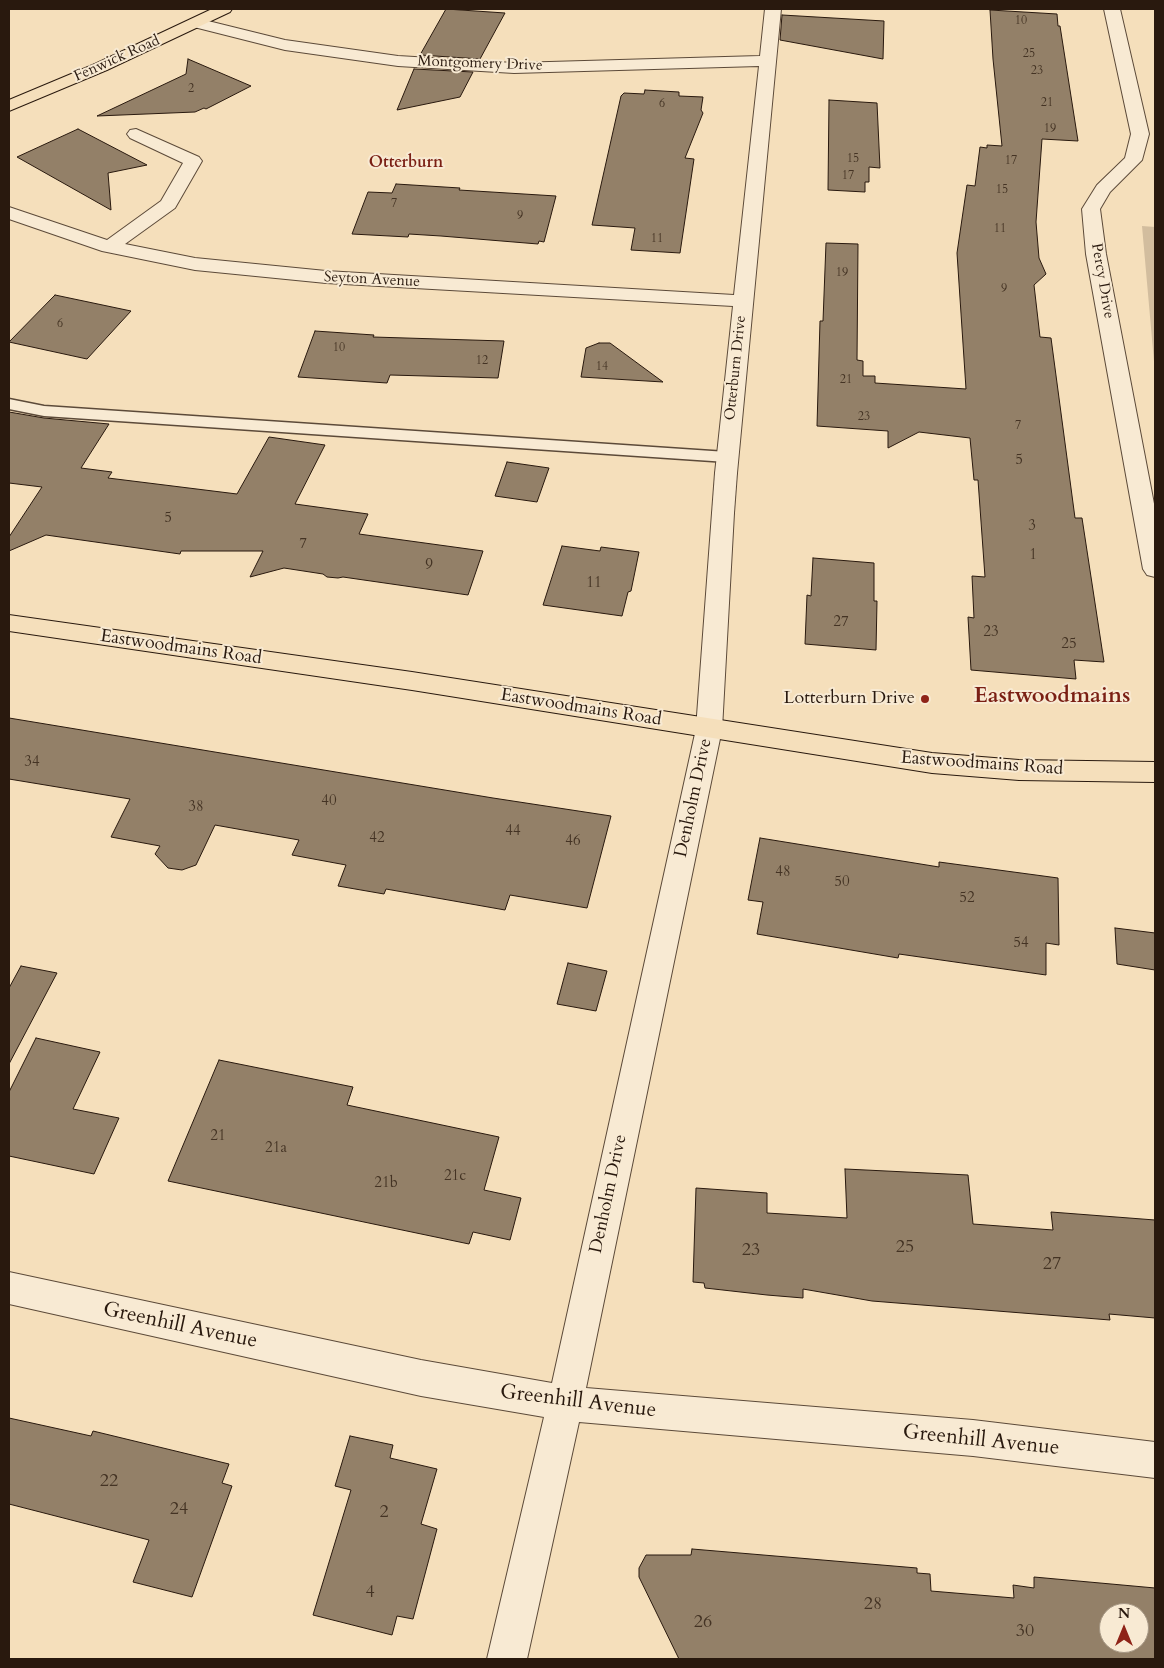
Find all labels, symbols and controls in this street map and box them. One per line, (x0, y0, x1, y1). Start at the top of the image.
house number: 10 (1015, 14, 1027, 28)
street label: Fenwick Road (71, 32, 163, 86)
house number: 25 (1023, 47, 1035, 61)
street label: Montgomery Drive (417, 53, 543, 75)
house number: 23 (1031, 64, 1043, 78)
house number: 2 (188, 82, 194, 96)
house number: 21 (1041, 96, 1053, 110)
house number: 6 (659, 97, 665, 111)
house number: 19 (1044, 122, 1056, 136)
house number: 15 (847, 152, 859, 166)
district label: Otterburn (369, 153, 443, 173)
house number: 17 (1005, 154, 1017, 168)
house number: 17 (842, 169, 854, 183)
house number: 15 (996, 183, 1008, 197)
house number: 7 (391, 197, 397, 211)
house number: 9 (517, 209, 523, 223)
house number: 11 (994, 222, 1006, 236)
house number: 11 (651, 232, 663, 246)
street label: Percy Drive (1087, 242, 1117, 320)
house number: 19 (836, 266, 848, 280)
street label: Seyton Avenue (323, 268, 421, 292)
house number: 9 (1001, 282, 1007, 296)
street label: Otterburn Drive (722, 315, 750, 421)
house number: 6 (57, 317, 63, 331)
house number: 10 (333, 341, 345, 355)
house number: 12 (476, 354, 488, 368)
house number: 14 (596, 360, 608, 374)
house number: 21 (840, 373, 852, 387)
house number: 23 (858, 410, 870, 424)
house number: 7 (1015, 419, 1021, 433)
house number: 5 (1015, 452, 1023, 470)
house number: 5 (164, 510, 172, 528)
house number: 3 (1028, 518, 1036, 536)
house number: 7 (299, 536, 307, 554)
house number: 1 (1029, 547, 1037, 565)
house number: 9 (425, 557, 433, 575)
house number: 11 (586, 575, 602, 593)
house number: 27 (833, 614, 849, 632)
house number: 23 (983, 624, 999, 642)
street label: Eastwoodmains Road (99, 626, 263, 670)
house number: 25 (1061, 636, 1077, 654)
district label: Eastwoodmains (974, 684, 1130, 710)
street label: Eastwoodmains Road (499, 685, 663, 731)
place label: Lotterburn Drive (784, 688, 915, 710)
marker: Lotterburn Drive (919, 693, 931, 705)
street label: Denholm Drive (671, 737, 717, 859)
street label: Eastwoodmains Road (900, 748, 1064, 780)
house number: 34 (24, 754, 40, 772)
house number: 40 (321, 793, 337, 811)
house number: 38 (188, 799, 204, 817)
house number: 44 (505, 823, 521, 841)
house number: 42 (369, 830, 385, 848)
house number: 46 (565, 833, 581, 851)
house number: 48 (775, 864, 791, 882)
house number: 50 (834, 874, 850, 892)
house number: 52 (959, 890, 975, 908)
house number: 54 (1013, 935, 1029, 953)
house number: 21 (210, 1128, 226, 1146)
street label: Denholm Drive (586, 1133, 632, 1255)
house number: 21a (265, 1140, 287, 1158)
house number: 21c (444, 1168, 466, 1186)
house number: 21b (374, 1175, 398, 1193)
house number: 25 (896, 1237, 914, 1259)
house number: 23 (742, 1240, 760, 1262)
house number: 27 (1043, 1254, 1061, 1276)
street label: Greenhill Avenue (101, 1297, 259, 1355)
street label: Greenhill Avenue (498, 1380, 658, 1424)
street label: Greenhill Avenue (902, 1420, 1060, 1462)
house number: 22 (100, 1471, 118, 1493)
house number: 24 (170, 1499, 188, 1521)
house number: 2 (379, 1502, 389, 1524)
house number: 4 (365, 1582, 375, 1604)
house number: 28 (864, 1594, 882, 1616)
north arrow (1099, 1603, 1149, 1653)
text: N (1118, 1604, 1130, 1623)
house number: 26 (694, 1612, 712, 1634)
house number: 30 (1016, 1621, 1034, 1643)

